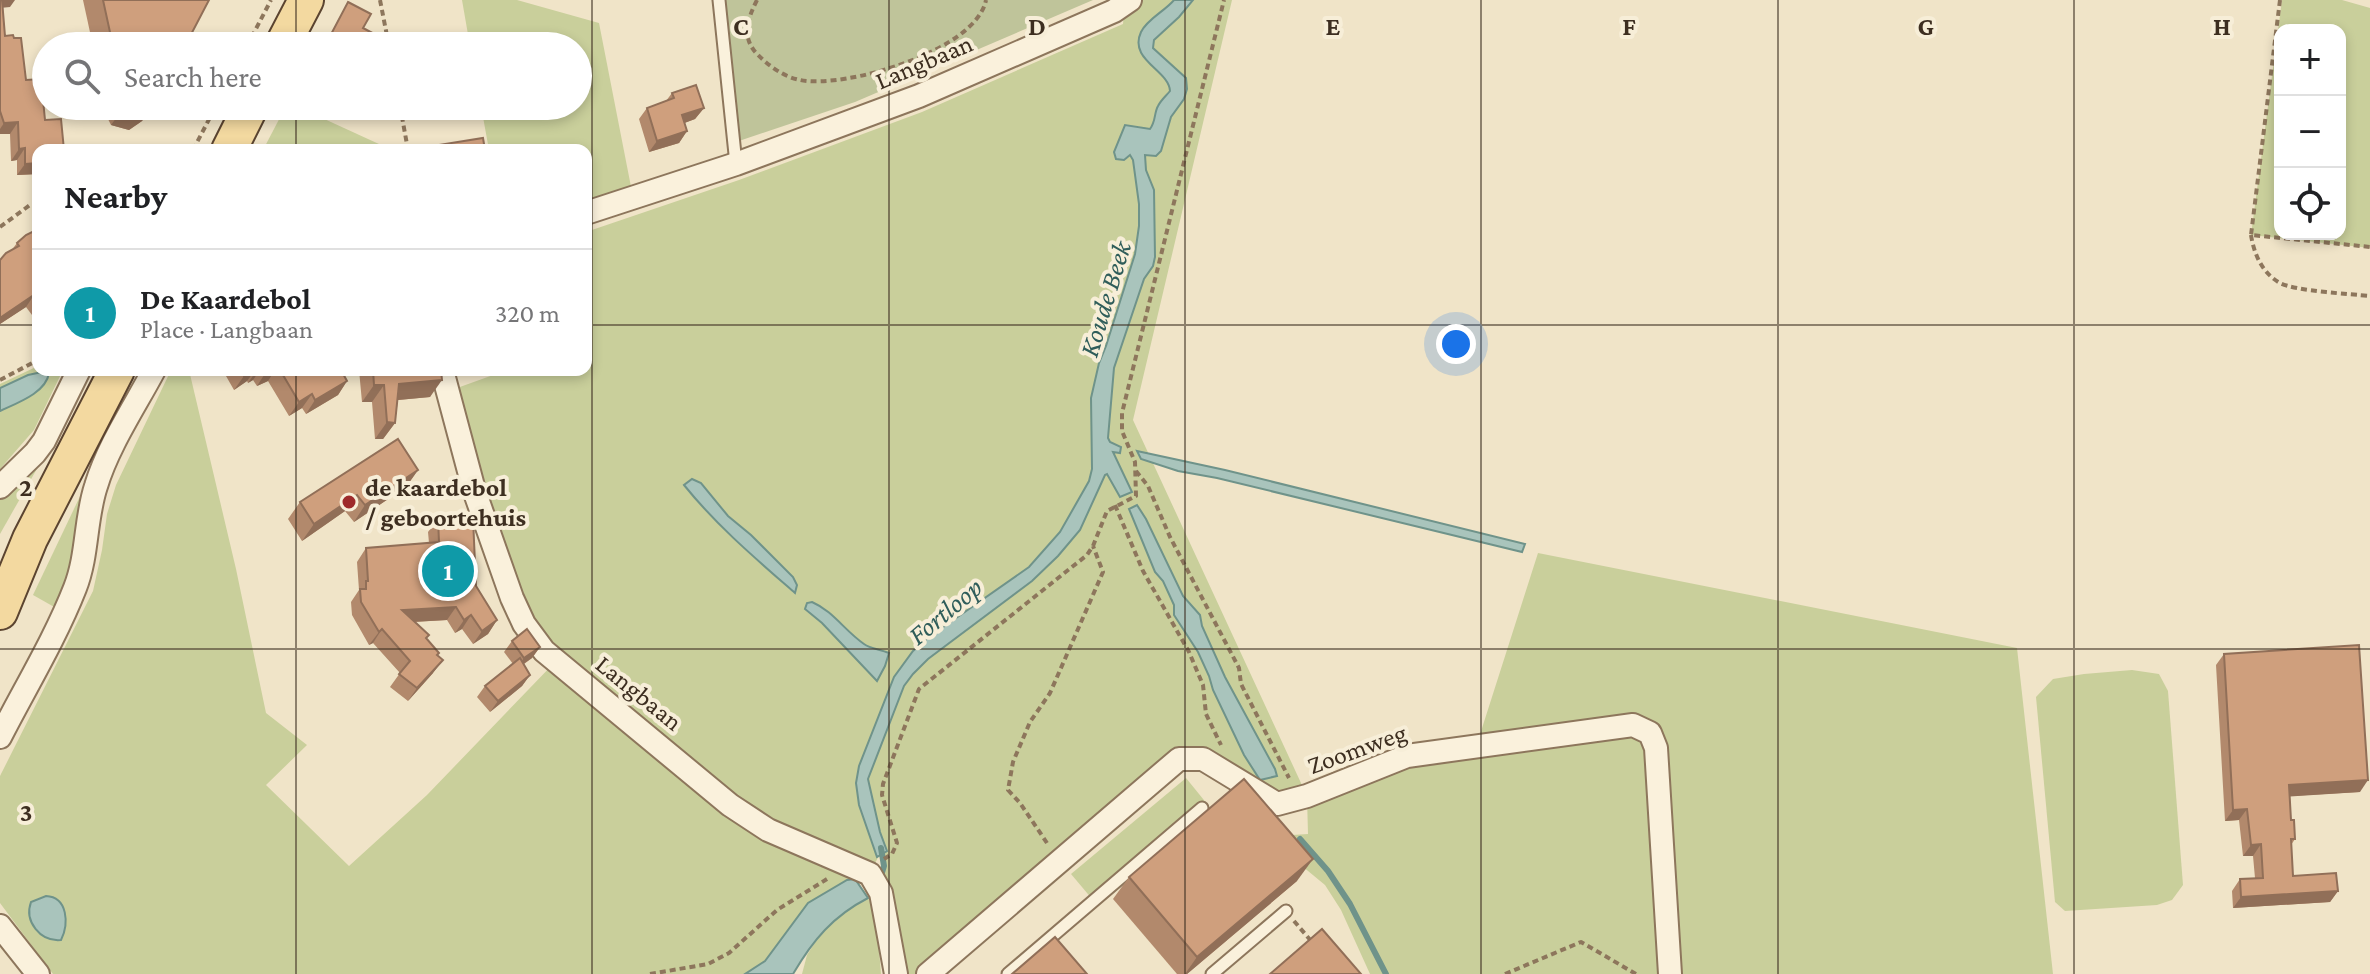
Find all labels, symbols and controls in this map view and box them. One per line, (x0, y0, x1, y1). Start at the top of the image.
text: C (733, 12, 749, 41)
text: D (1028, 12, 1046, 41)
text: E (1326, 12, 1341, 41)
text: F (1622, 12, 1636, 41)
text: G (1918, 12, 1934, 41)
text: H (2213, 12, 2231, 41)
map controls (2274, 24, 2346, 240)
button: + (2274, 24, 2346, 96)
street label: Langbaan (871, 29, 977, 95)
search box (32, 32, 592, 120)
icon: search (60, 54, 104, 98)
text: Search here (124, 60, 262, 93)
button: − (2274, 96, 2346, 168)
button: locate (2274, 168, 2346, 240)
text: Nearby (64, 178, 167, 215)
water label: Koude Beek (1073, 236, 1138, 361)
text: De Kaardebol (140, 282, 311, 315)
text: 1 (85, 299, 95, 328)
text: 320 m (495, 299, 560, 328)
text: Place · Langbaan (140, 315, 313, 344)
your location (1436, 324, 1476, 364)
text: 2 (19, 473, 33, 502)
place label: de kaardebol / geboortehuis (365, 473, 526, 532)
marker: de kaardebol / geboortehuis (340, 493, 358, 511)
pin: 1 (422, 541, 474, 601)
water label: Fortloop (902, 571, 988, 651)
street label: Langbaan (590, 649, 688, 737)
street label: Zoomweg (1304, 718, 1411, 780)
text: 3 (20, 798, 32, 827)

